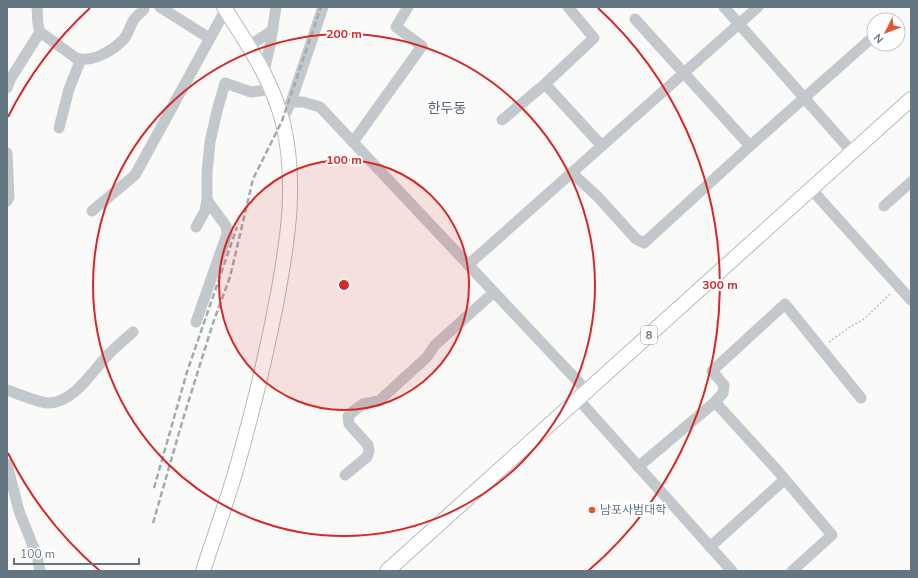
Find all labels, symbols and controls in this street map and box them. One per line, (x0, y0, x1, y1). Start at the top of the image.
north arrow (866, 12, 906, 52)
text: 200 m (326, 26, 362, 42)
text: N (871, 30, 887, 46)
district label: 한두동 (428, 99, 466, 118)
text: 100 m (326, 152, 362, 168)
text: 300 m (702, 277, 738, 293)
centre of rings (337, 278, 351, 292)
road number: 8 (641, 326, 657, 344)
place label: 남포사범대학 (600, 502, 666, 518)
marker: 남포사범대학 (587, 505, 597, 515)
scale bar (14, 540, 139, 566)
text: 100 m (20, 546, 55, 562)

